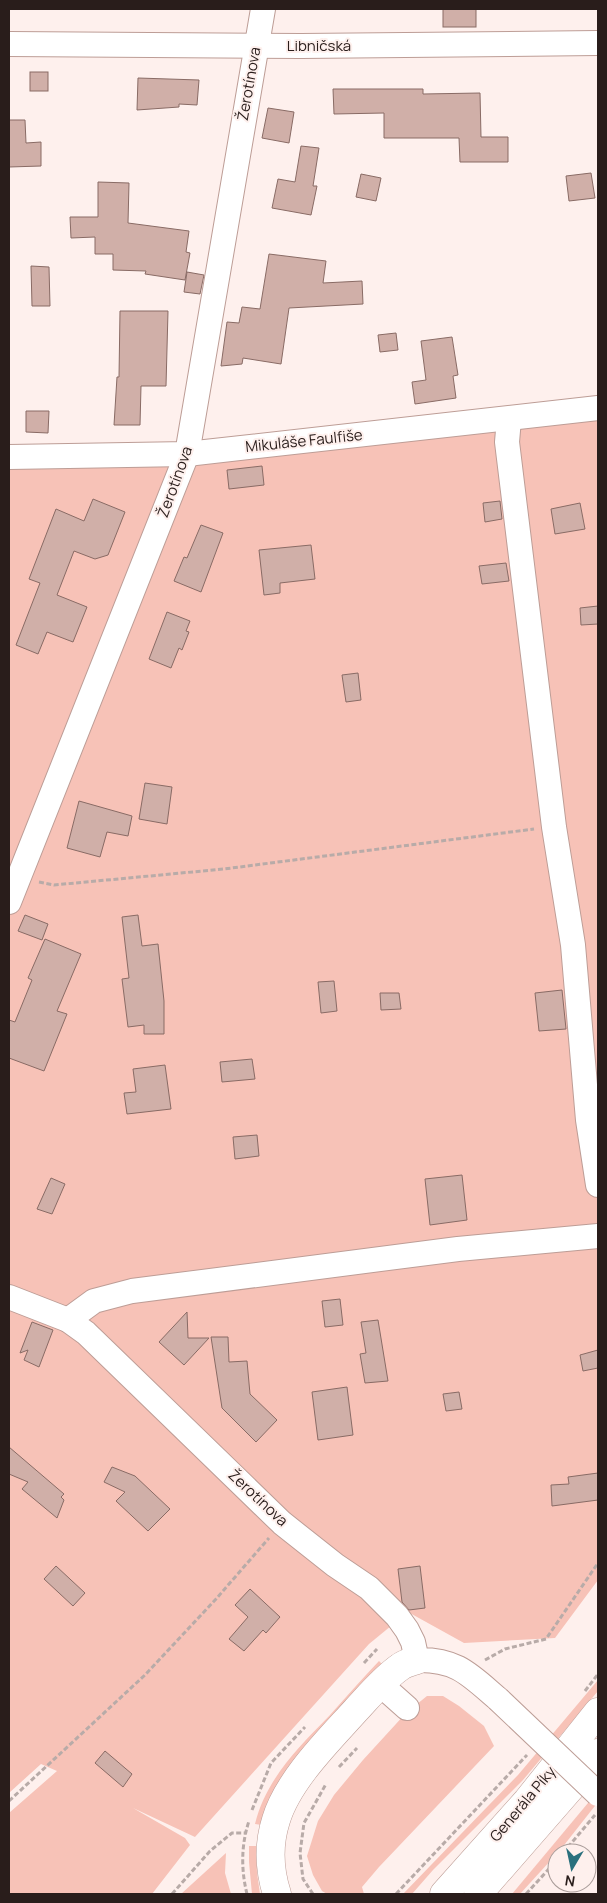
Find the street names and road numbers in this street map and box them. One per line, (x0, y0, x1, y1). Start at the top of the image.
street label: Libničská (287, 35, 351, 56)
street label: Žerotínova (232, 45, 265, 122)
street label: Mikuláše Faulfiše (244, 424, 364, 457)
street label: Žerotínova (152, 443, 197, 520)
street label: Žerotínova (224, 1465, 293, 1531)
street label: Generála Píky (485, 1761, 561, 1846)

